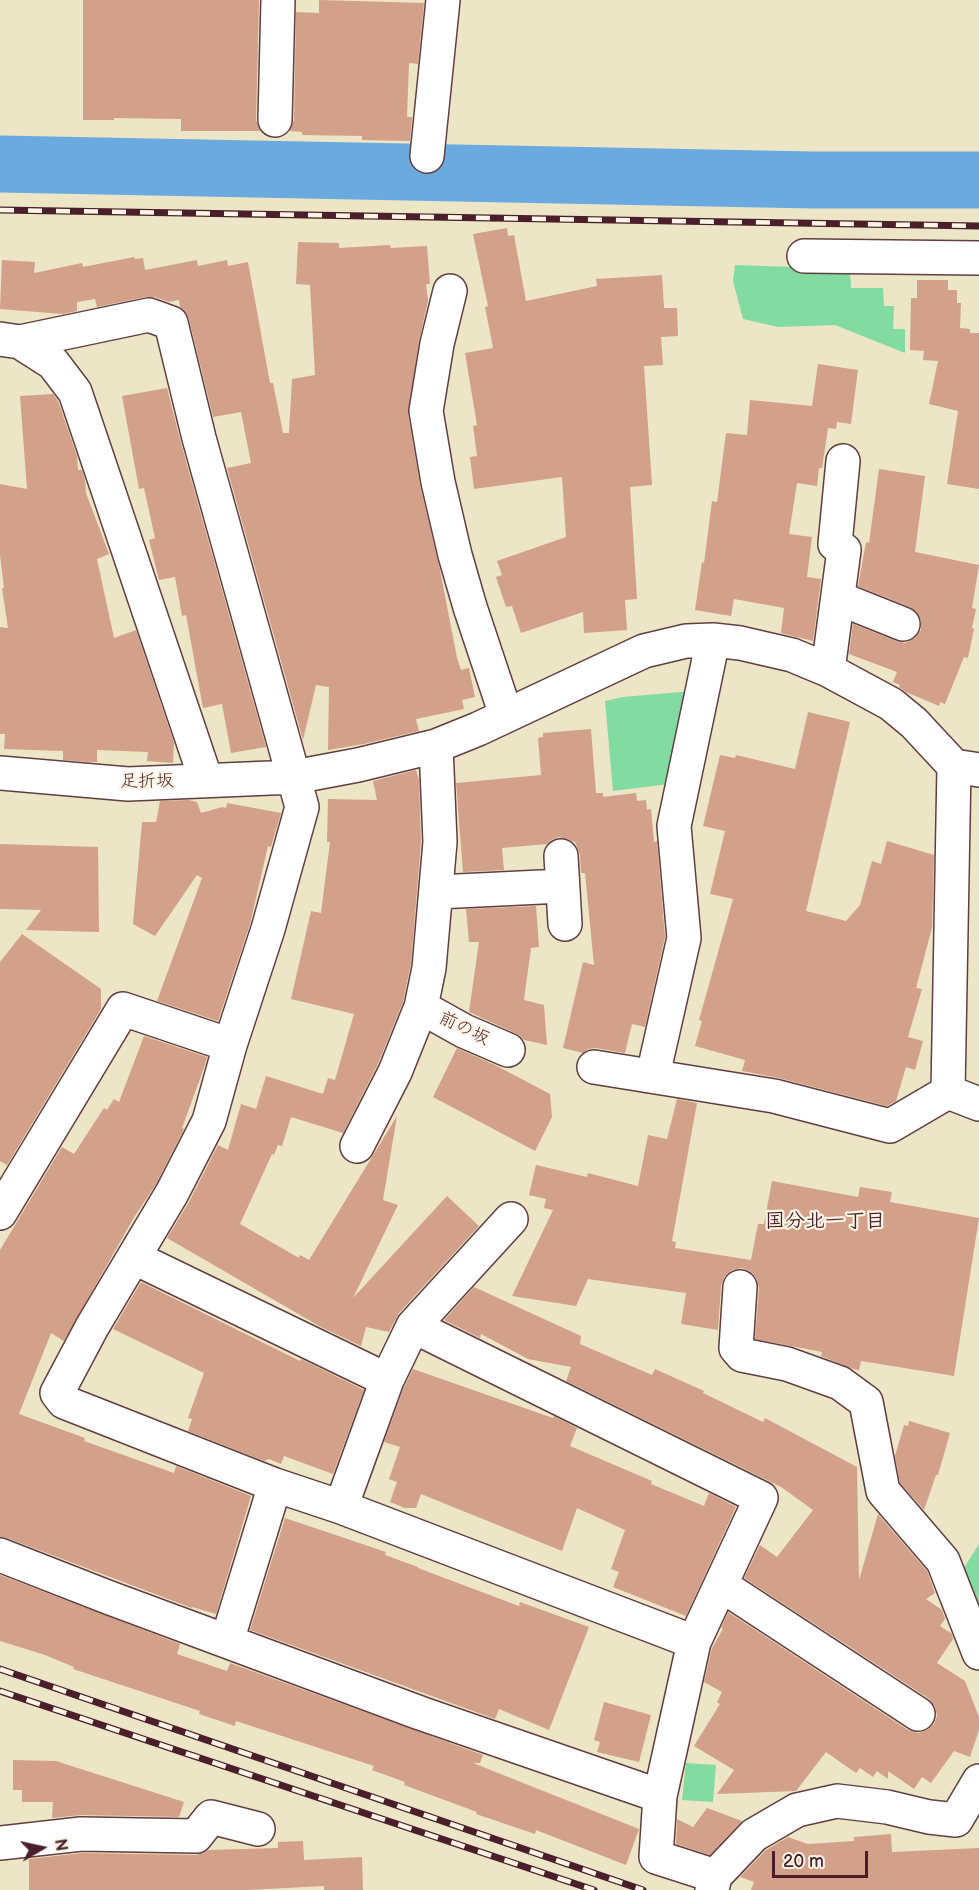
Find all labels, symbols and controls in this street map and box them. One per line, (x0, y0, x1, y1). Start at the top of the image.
street label: 足折坂 (120, 771, 174, 793)
street label: 前の坂 (435, 1007, 493, 1051)
district label: 国分北一丁目 (765, 1210, 885, 1234)
north arrow (12, 1818, 72, 1878)
text: N (50, 1838, 71, 1853)
scale bar (775, 1839, 871, 1877)
text: 20 m (783, 1851, 824, 1872)

